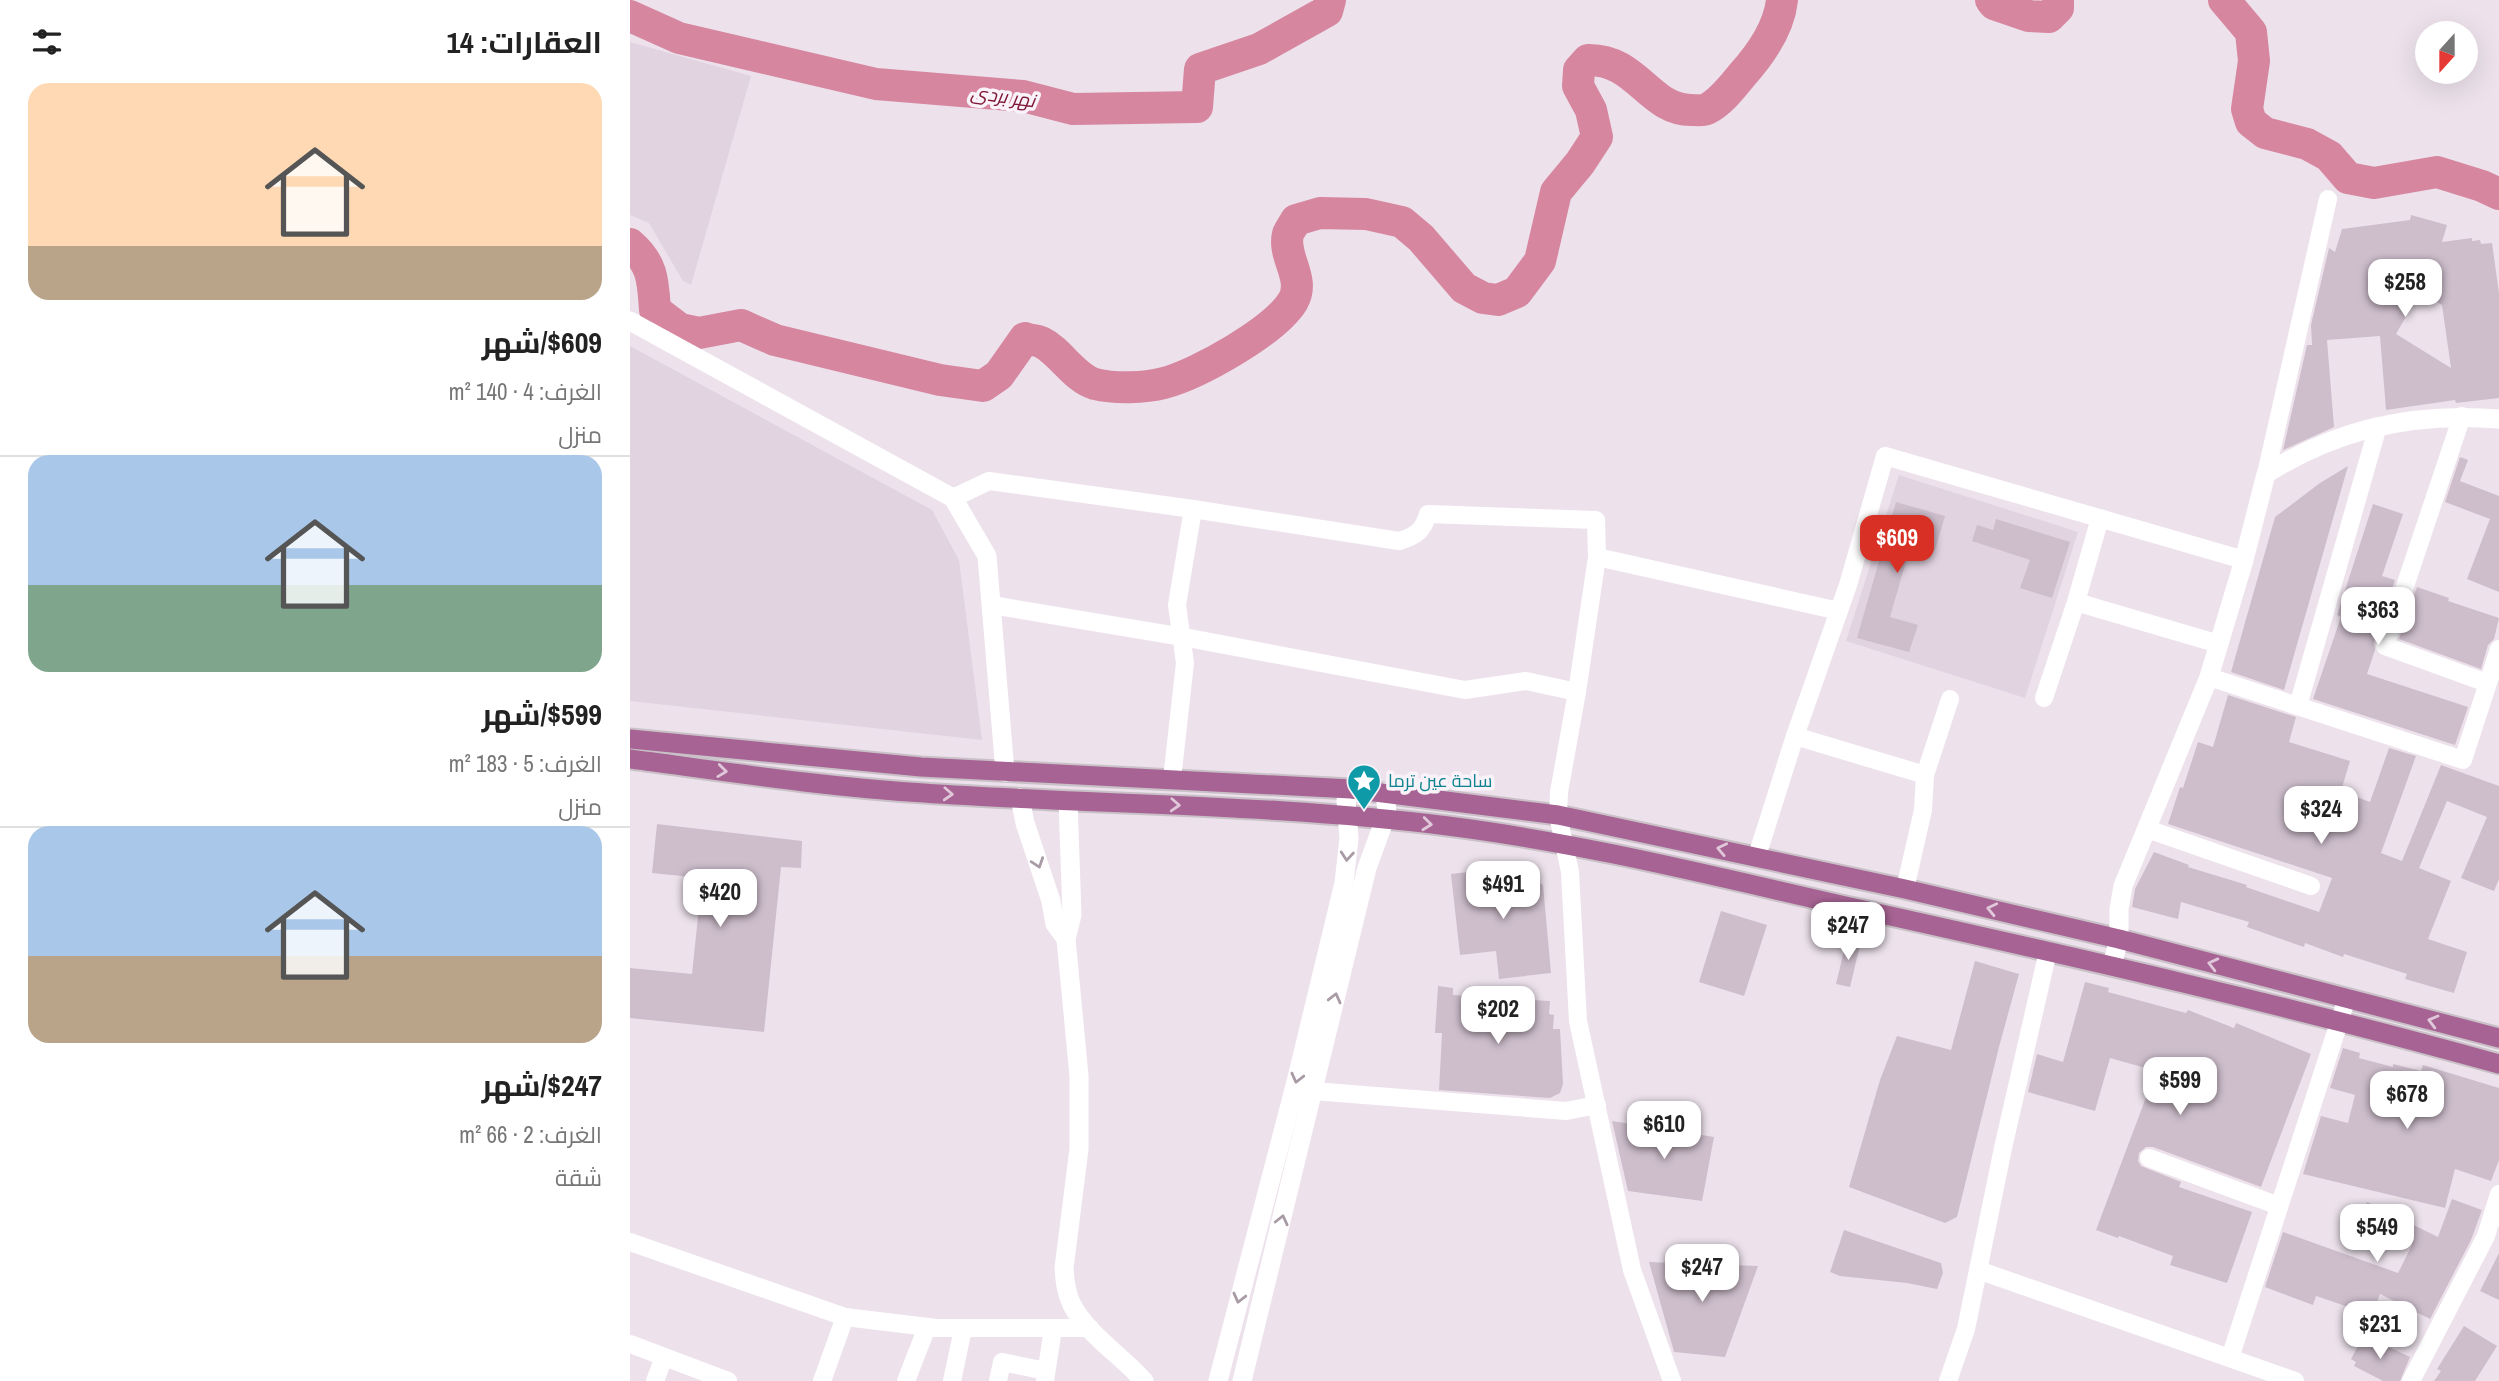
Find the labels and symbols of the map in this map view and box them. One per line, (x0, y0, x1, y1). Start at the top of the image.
north arrow (2415, 21, 2478, 84)
water label: نهر بردى (969, 79, 1039, 114)
pin: $258 (2364, 260, 2446, 319)
pin: $609 (1856, 516, 1938, 575)
pin: $363 (2337, 588, 2419, 647)
place icon: ساحة عين ترما (1345, 762, 1383, 811)
one-way arrow (716, 763, 728, 778)
place label: ساحة عين ترما (1388, 768, 1492, 793)
pin: $324 (2280, 786, 2362, 846)
one-way arrow (943, 787, 954, 802)
one-way arrow (1170, 797, 1181, 812)
one-way arrow (1421, 816, 1432, 831)
one-way arrow (1716, 843, 1728, 858)
one-way arrow (1340, 850, 1355, 862)
one-way arrow (1030, 857, 1044, 869)
pin: $491 (1462, 862, 1544, 921)
pin: $420 (679, 870, 761, 929)
pin: $247 (1807, 902, 1889, 962)
one-way arrow (1986, 903, 1998, 917)
one-way arrow (2207, 957, 2219, 972)
pin: $202 (1457, 986, 1539, 1046)
one-way arrow (1327, 992, 1341, 1004)
one-way arrow (2427, 1015, 2439, 1029)
pin: $599 (2139, 1058, 2221, 1117)
one-way arrow (1291, 1072, 1305, 1084)
pin: $678 (2366, 1072, 2448, 1131)
pin: $610 (1623, 1102, 1705, 1161)
pin: $549 (2336, 1204, 2418, 1264)
one-way arrow (1274, 1214, 1288, 1226)
pin: $247 (1661, 1244, 1743, 1304)
one-way arrow (1233, 1292, 1247, 1304)
pin: $231 (2339, 1302, 2421, 1361)

